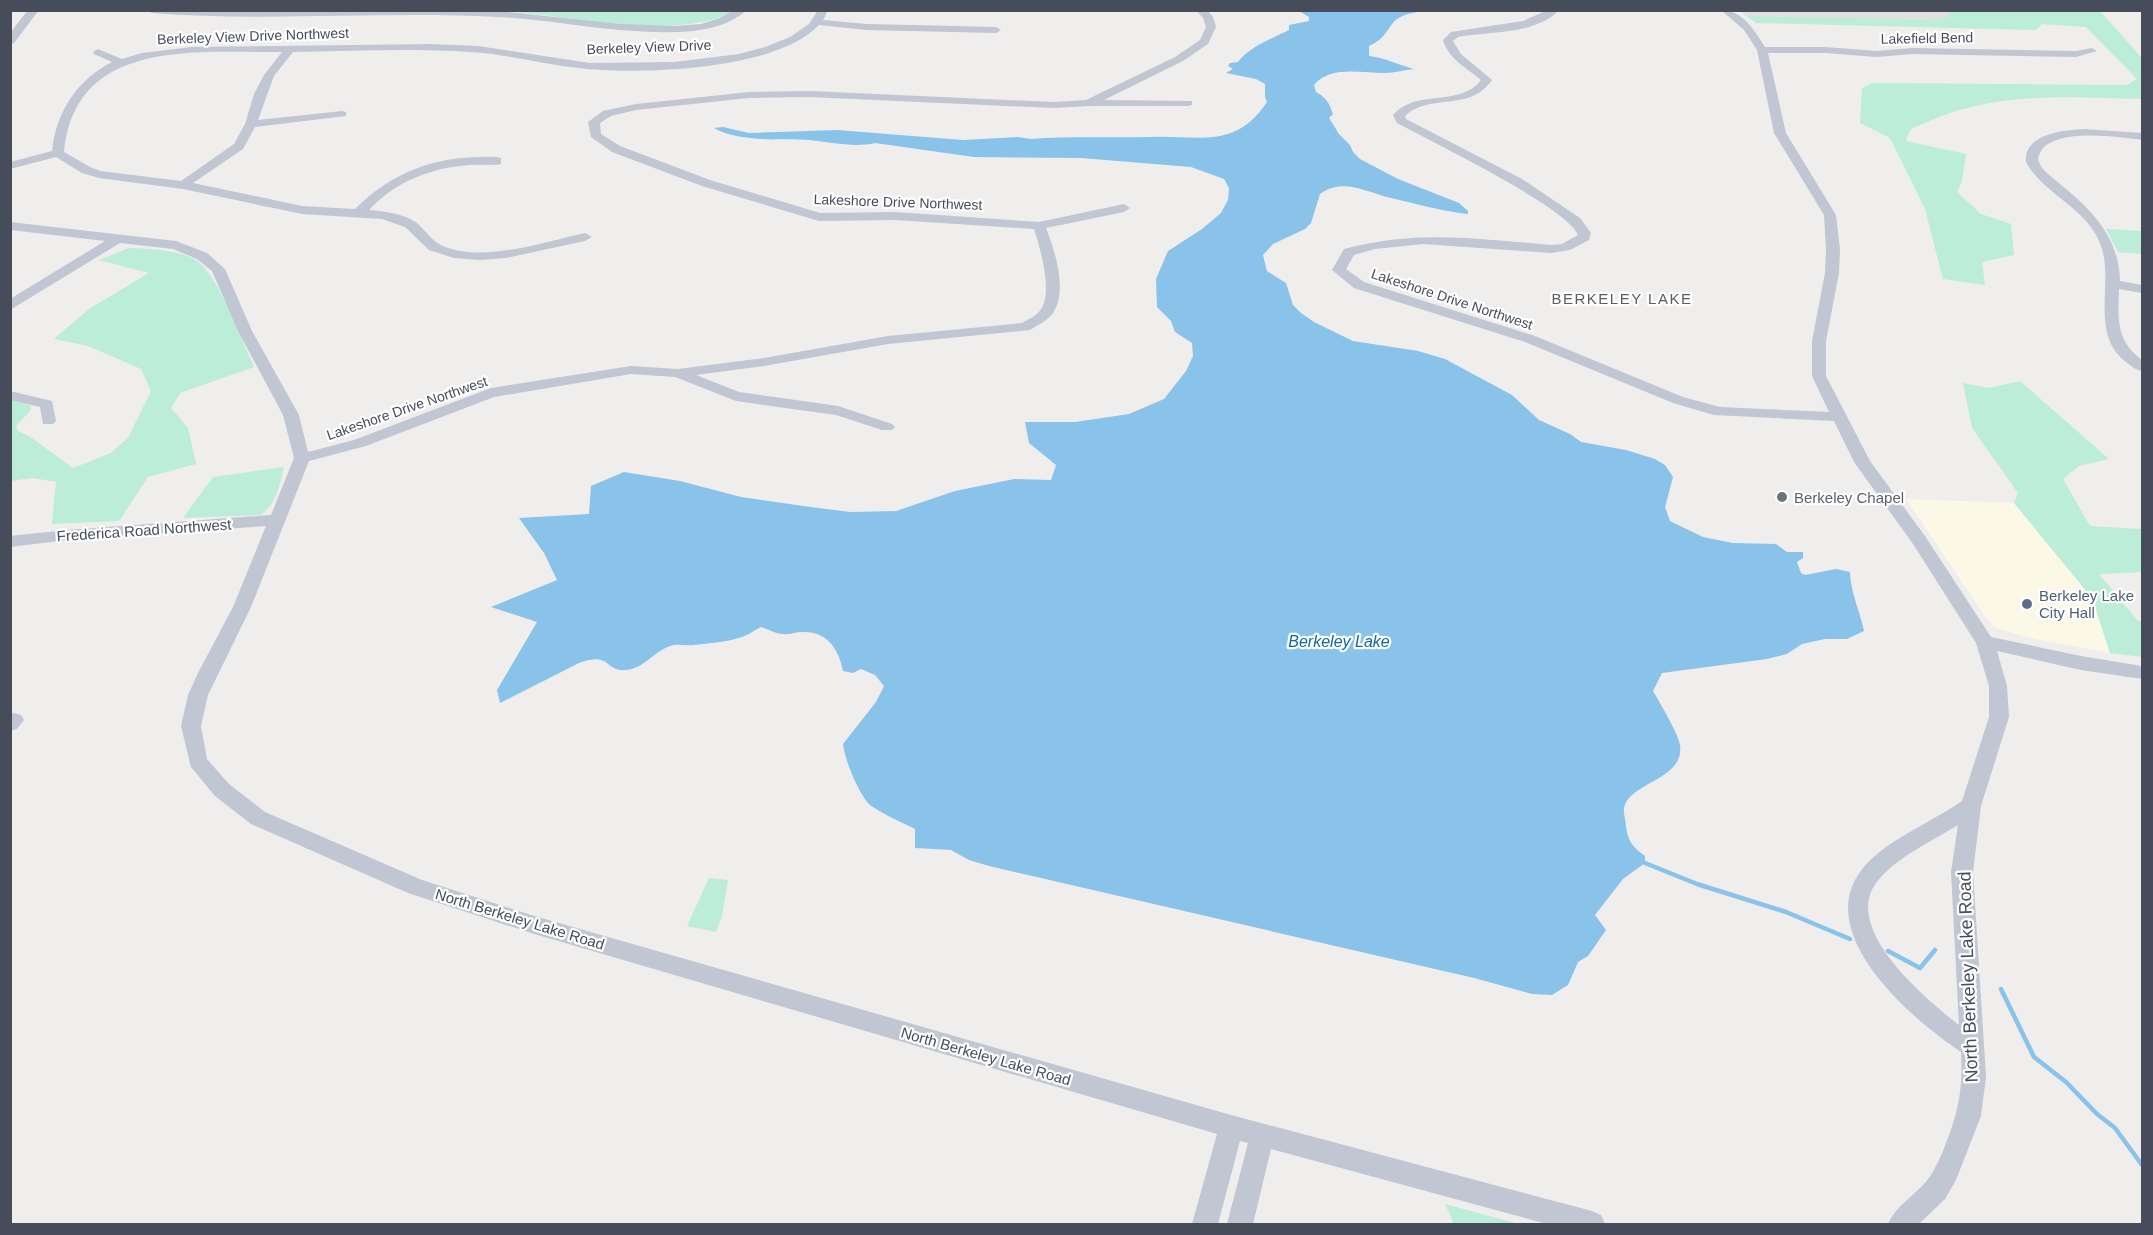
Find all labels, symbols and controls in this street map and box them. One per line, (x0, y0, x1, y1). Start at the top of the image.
street label: Berkeley View Drive Northwest (157, 25, 349, 47)
street label: Lakefield Bend (1881, 29, 1973, 47)
street label: Berkeley View Drive (586, 37, 712, 57)
street label: Lakeshore Drive Northwest (813, 191, 983, 213)
street label: Lakeshore Drive Northwest (1369, 265, 1535, 333)
district label: BERKELEY LAKE (1552, 290, 1692, 307)
street label: Lakeshore Drive Northwest (325, 373, 490, 443)
place label: Berkeley Chapel (1794, 489, 1904, 506)
marker: Berkeley Chapel (1775, 490, 1789, 504)
street label: Frederica Road Northwest (56, 515, 233, 545)
place label: Berkeley Lake City Hall (2039, 587, 2134, 621)
marker: Berkeley Lake City Hall (2020, 597, 2034, 611)
water label: Berkeley Lake (1288, 633, 1390, 650)
street label: North Berkeley Lake Road (1954, 871, 1982, 1083)
street label: North Berkeley Lake Road (433, 885, 607, 953)
street label: North Berkeley Lake Road (899, 1024, 1073, 1088)

